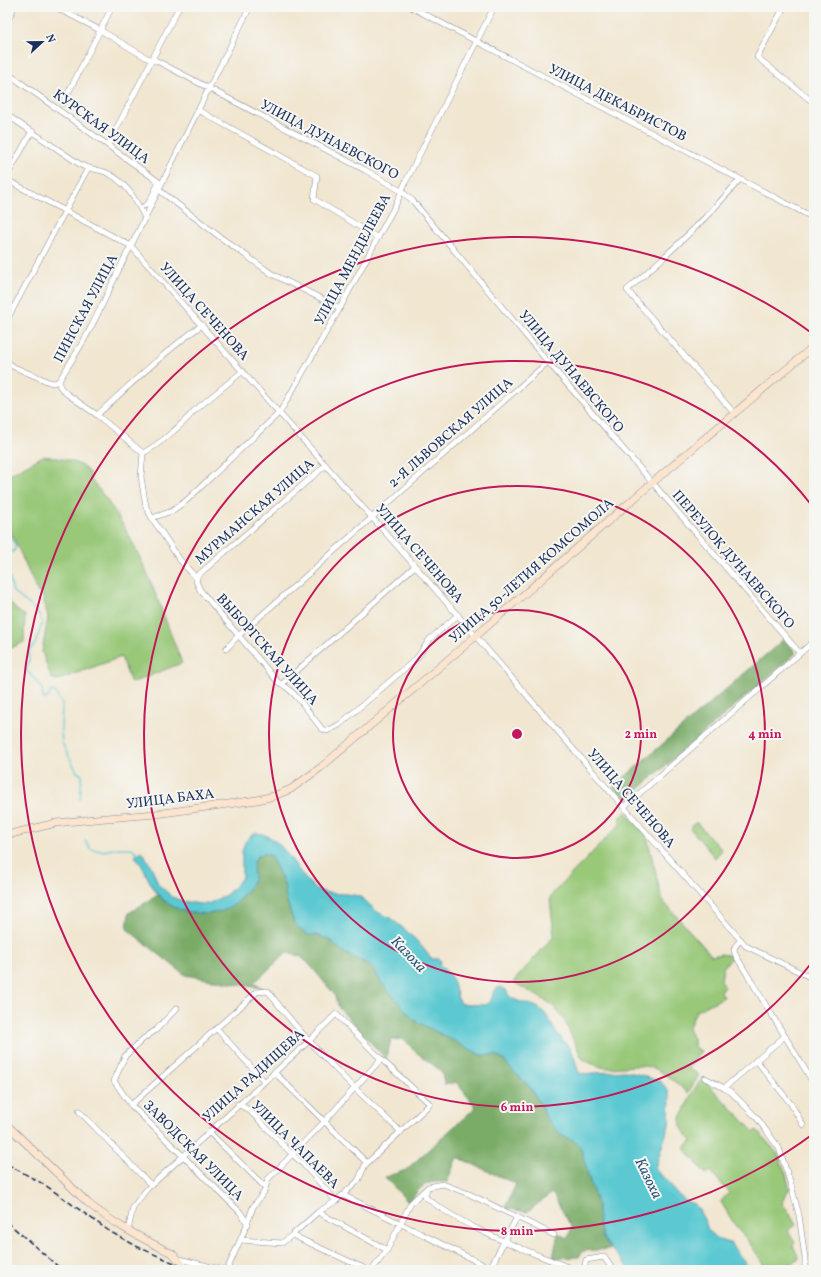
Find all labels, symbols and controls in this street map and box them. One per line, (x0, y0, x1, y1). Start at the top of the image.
north arrow (22, 22, 62, 62)
text: N (41, 32, 58, 45)
street label: УЛИЦА ДЕКАБРИСТОВ (545, 60, 690, 146)
street label: КУРСКАЯ УЛИЦА (49, 86, 154, 169)
street label: УЛИЦА ДУНАЕВСКОГО (257, 96, 402, 185)
street label: УЛИЦА МЕНДЕЛЕЕВА (311, 191, 396, 329)
street label: ПИНСКАЯ УЛИЦА (50, 251, 123, 366)
street label: УЛИЦА СЕЧЕНОВА (155, 259, 253, 365)
street label: УЛИЦА ДУНАЕВСКОГО (514, 307, 628, 437)
street label: 2-Я ЛЬВОВСКАЯ УЛИЦА (385, 374, 517, 493)
street label: МУРМАНСКАЯ УЛИЦА (191, 455, 319, 569)
street label: ПЕРЕУЛОК ДУНАЕВСКОГО (667, 487, 798, 633)
street label: УЛИЦА 50-ЛЕТИЯ КОМСОМОЛА (446, 494, 619, 648)
street label: УЛИЦА СЕЧЕНОВА (370, 500, 467, 608)
street label: ВЫБОРГСКАЯ УЛИЦА (212, 590, 322, 710)
centre of rings (510, 727, 524, 741)
text: 2 min (625, 727, 657, 743)
text: 4 min (748, 727, 782, 743)
street label: УЛИЦА СЕЧЕНОВА (582, 745, 679, 853)
street label: УЛИЦА БАХА (125, 785, 215, 814)
water label: Казоха (385, 932, 431, 978)
street label: УЛИЦА РАДИЩЕВА (199, 1025, 309, 1127)
street label: ЗАВОДСКАЯ УЛИЦА (139, 1097, 247, 1206)
street label: УЛИЦА ЧАПАЕВА (247, 1097, 343, 1193)
text: 6 min (501, 1100, 533, 1116)
water label: Казоха (629, 1155, 667, 1203)
text: 8 min (501, 1224, 533, 1240)

